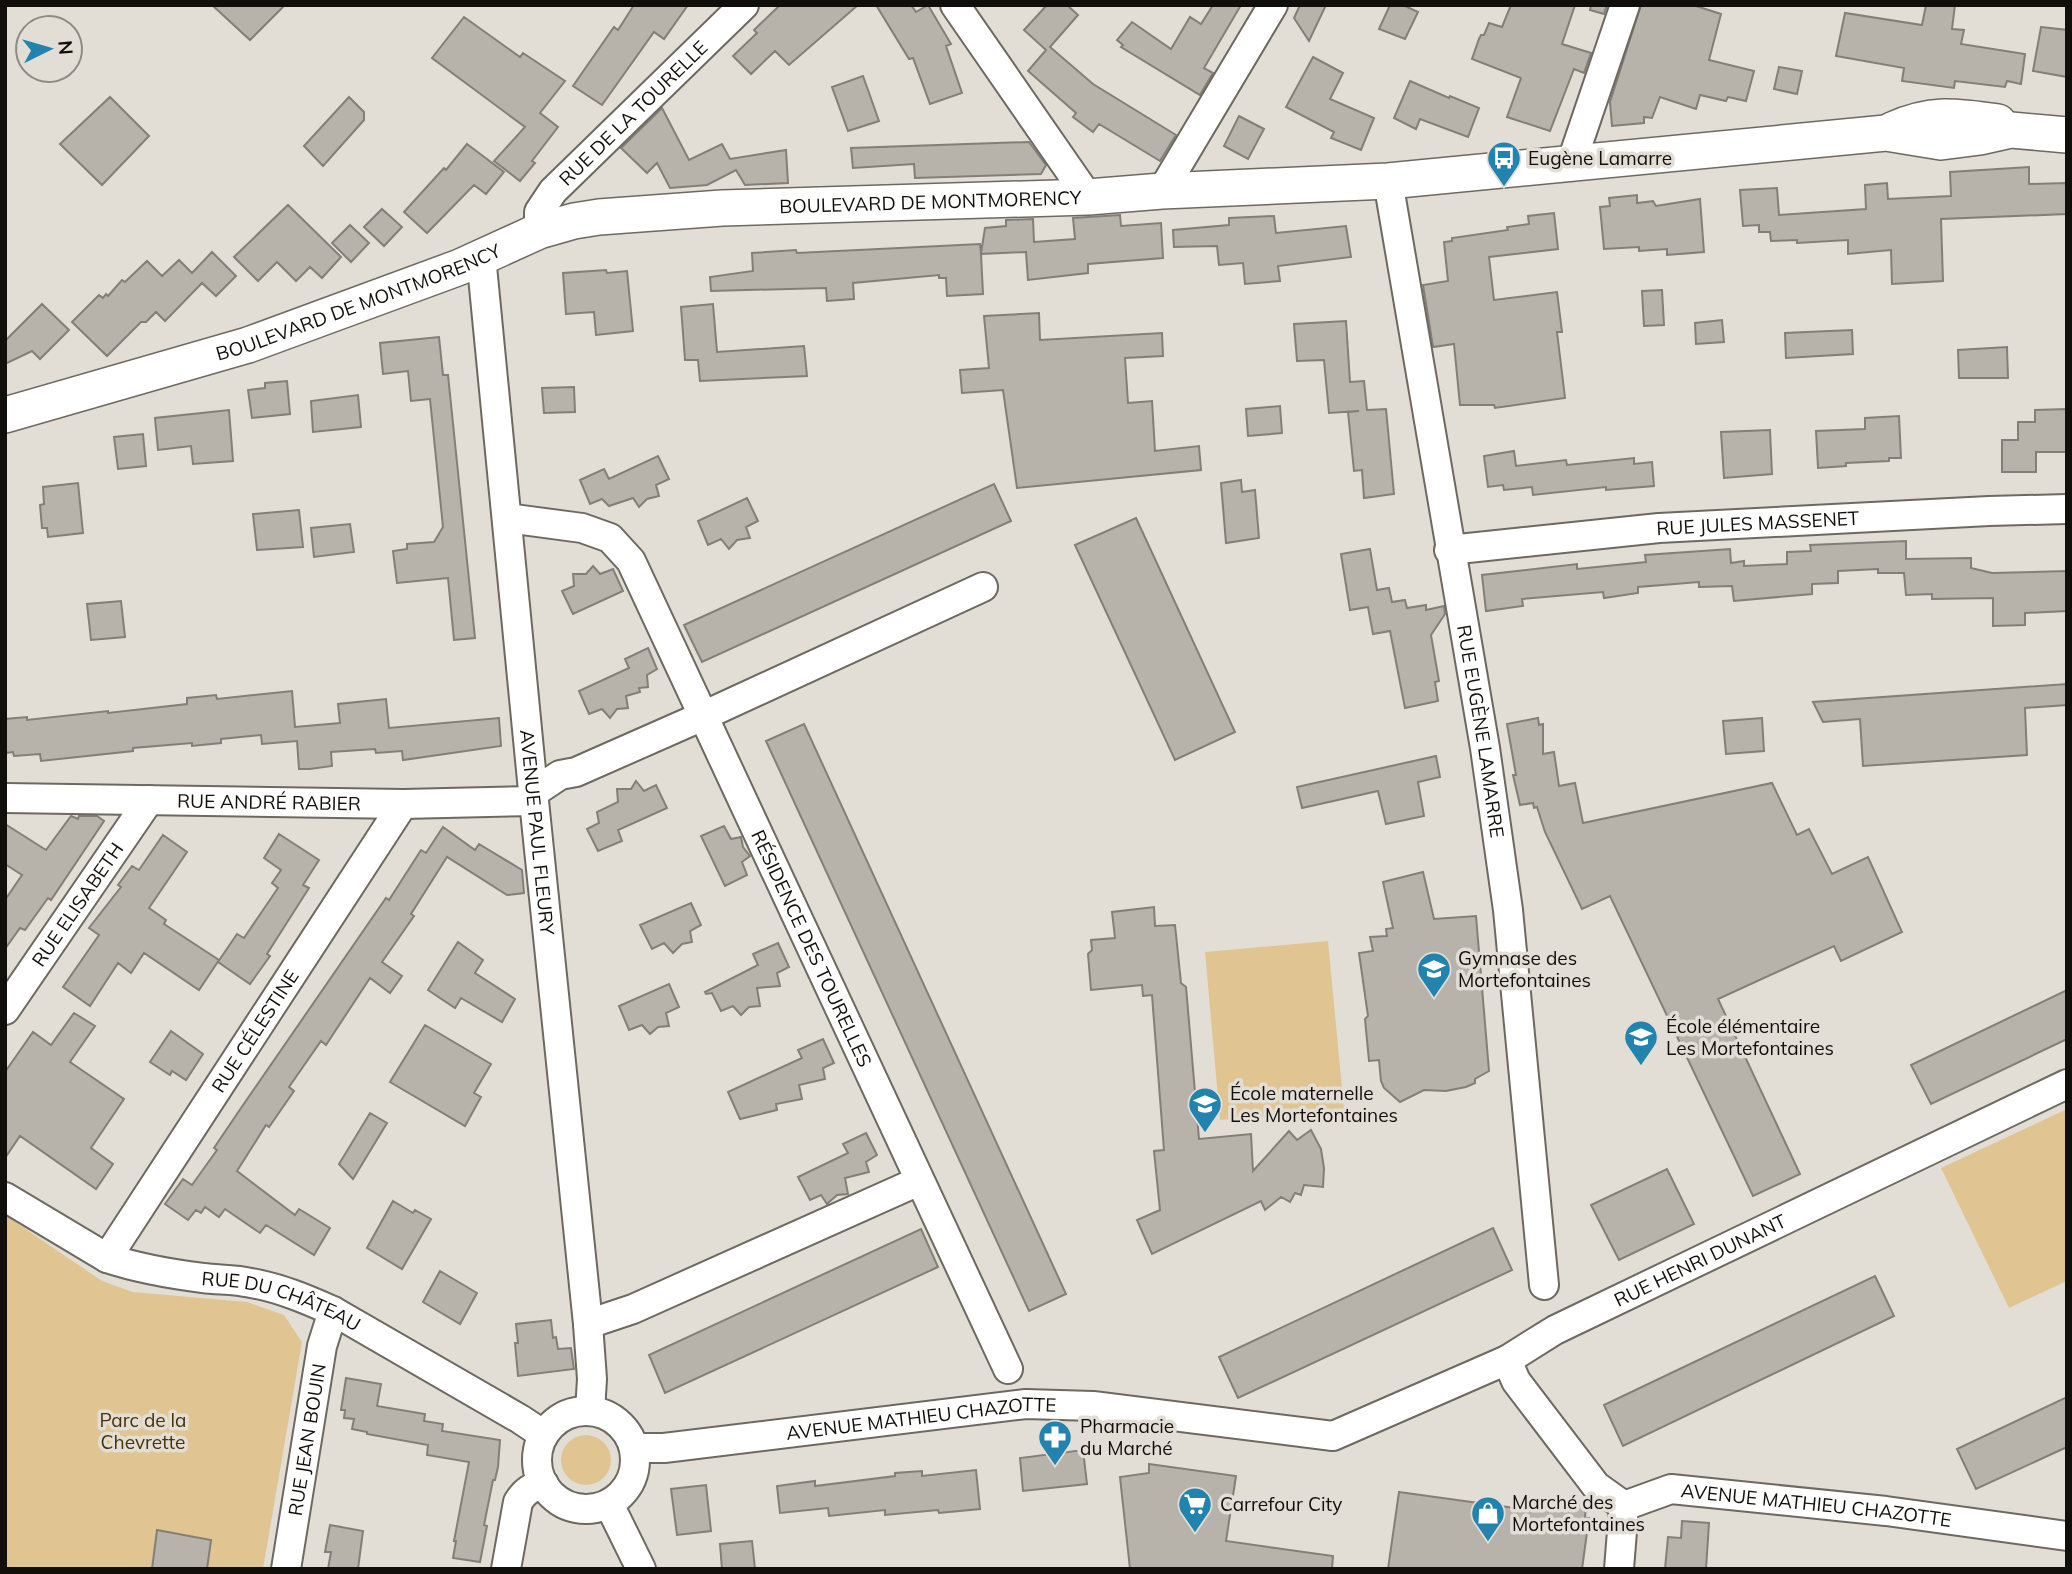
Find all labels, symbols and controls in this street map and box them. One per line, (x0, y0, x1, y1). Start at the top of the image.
north arrow (14, 14, 84, 84)
street label: RUE DE LA TOURELLE (554, 35, 712, 191)
text: N (53, 39, 79, 56)
bus stop icon: Eugène Lamarre (1485, 139, 1523, 188)
place label: Eugène Lamarre (1528, 146, 1672, 170)
street label: BOULEVARD DE MONTMORENCY (779, 185, 1082, 218)
street label: BOULEVARD DE MONTMORENCY (213, 238, 505, 366)
street label: RUE JULES MASSENET (1656, 506, 1860, 540)
street label: RUE EUGÈNE LAMARRE (1452, 623, 1510, 839)
street label: AVENUE PAUL FLEURY (515, 728, 560, 937)
street label: RUE ANDRÉ RABIER (177, 789, 361, 815)
street label: RÉSIDENCE DES TOURELLES (746, 826, 877, 1071)
street label: RUE ELISABETH (26, 838, 128, 971)
place label: Gymnase des Mortefontaines (1458, 946, 1591, 992)
school or university icon: Gymnase des Mortefontaines (1415, 950, 1453, 999)
street label: RUE CÉLESTINE (206, 965, 304, 1097)
place label: École élémentaire Les Mortefontaines (1666, 1014, 1834, 1060)
school or university icon: École élémentaire Les Mortefontaines (1622, 1018, 1660, 1067)
place label: École maternelle Les Mortefontaines (1230, 1081, 1398, 1127)
school or university icon: École maternelle Les Mortefontaines (1186, 1085, 1224, 1134)
street label: RUE HENRI DUNANT (1610, 1209, 1791, 1312)
street label: RUE DU CHÂTEAU (201, 1266, 365, 1336)
street label: RUE JEAN BOUIN (283, 1362, 331, 1518)
street label: AVENUE MATHIEU CHAZOTTE (785, 1392, 1057, 1445)
park label: Parc de la Chevrette (99, 1408, 187, 1454)
place label: Pharmacie du Marché (1080, 1414, 1174, 1460)
pharmacy icon: Pharmacie du Marché (1036, 1418, 1074, 1467)
street label: AVENUE MATHIEU CHAZOTTE (1680, 1478, 1953, 1532)
supermarket icon: Carrefour City (1176, 1485, 1214, 1534)
place label: Marché des Mortefontaines (1512, 1490, 1645, 1536)
place label: Carrefour City (1220, 1492, 1342, 1516)
shop icon: Marché des Mortefontaines (1469, 1494, 1507, 1543)

